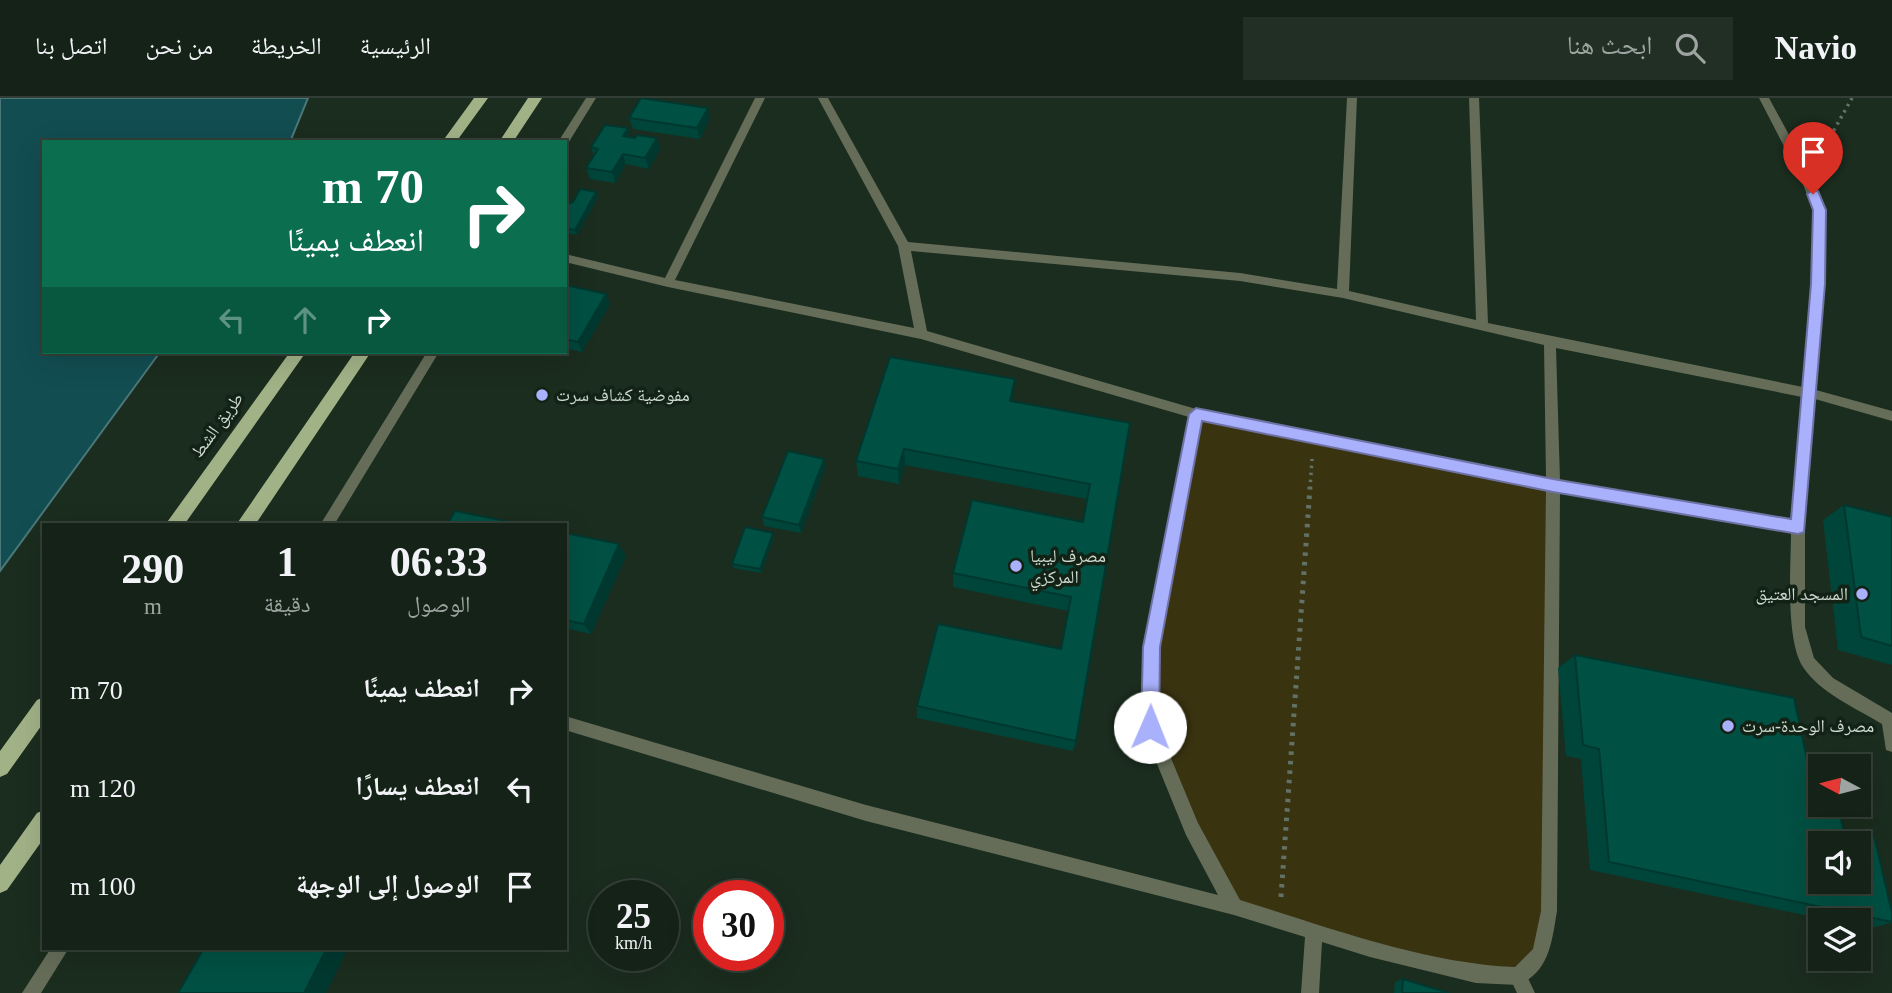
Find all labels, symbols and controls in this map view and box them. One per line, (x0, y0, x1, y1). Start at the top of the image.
search box (1243, 17, 1733, 80)
icon: search (1671, 29, 1709, 67)
text: Navio (1775, 30, 1857, 66)
text: ابحث هنا (1567, 31, 1653, 60)
text: اتصل بنا (35, 33, 107, 59)
text: من نحن (145, 33, 213, 59)
text: الخريطة (251, 33, 322, 59)
text: الرئيسية (360, 33, 431, 59)
pin (1783, 122, 1843, 194)
icon: arrive (1794, 133, 1832, 171)
text: 70 m (322, 159, 424, 214)
icon: right (448, 168, 539, 259)
text: انعطف يمينًا (287, 222, 424, 258)
icon: left (213, 301, 251, 339)
icon: ahead (286, 301, 324, 339)
icon: right (359, 301, 397, 339)
place label: مفوضية كشاف سرت (556, 385, 690, 405)
marker: مفوضية كشاف سرت (534, 387, 550, 403)
street label: طريق الشط (187, 389, 248, 462)
text: 1 (277, 539, 298, 585)
text: 06:33 (390, 539, 488, 585)
text: 290 (121, 546, 184, 592)
place label: مصرف ليبيا المركزي (1030, 546, 1106, 592)
marker: مصرف ليبيا المركزي (1008, 558, 1024, 574)
place label: المسجد العتيق (1755, 584, 1848, 605)
marker: المسجد العتيق (1854, 586, 1870, 602)
text: دقيقة (264, 592, 310, 617)
text: الوصول (407, 592, 471, 617)
text: m (144, 594, 162, 619)
icon: right (501, 672, 539, 710)
text: انعطف يمينًا (363, 674, 480, 703)
text: 70 m (70, 676, 123, 705)
position arrow (1113, 690, 1187, 764)
place label: مصرف الوحدة-سرت (1742, 716, 1874, 736)
marker: مصرف الوحدة-سرت (1720, 718, 1736, 734)
north arrow (1808, 754, 1871, 817)
map controls (1808, 754, 1871, 971)
icon: left (501, 770, 539, 808)
text: انعطف يسارًا (356, 772, 480, 801)
text: 120 m (70, 774, 136, 803)
button: sound (1808, 831, 1871, 894)
icon: arrive (501, 868, 539, 906)
text: الوصول إلى الوجهة (296, 870, 480, 899)
text: 100 m (70, 872, 136, 901)
speed limit sign: 30 (693, 880, 784, 971)
text: 25 (616, 897, 651, 936)
button: layers (1808, 908, 1871, 971)
text: km/h (615, 933, 652, 953)

